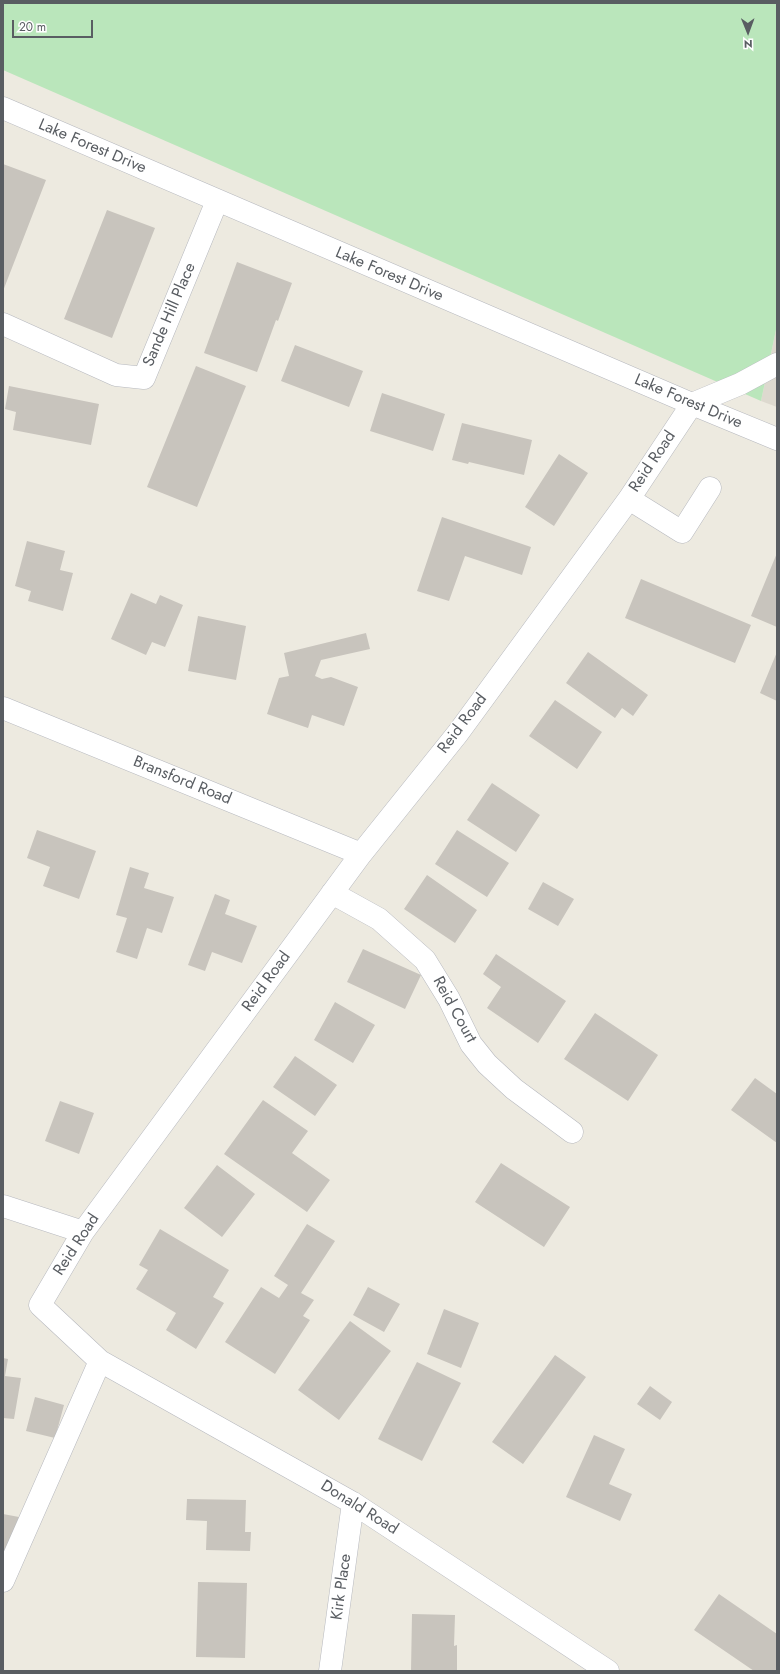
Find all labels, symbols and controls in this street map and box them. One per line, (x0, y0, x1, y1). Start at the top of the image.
scale bar (14, 12, 95, 38)
north arrow (728, 12, 768, 52)
text: 20 m (19, 18, 46, 36)
text: N (744, 36, 753, 52)
street label: Lake Forest Drive (35, 116, 149, 178)
street label: Lake Forest Drive (332, 244, 446, 306)
street label: Sande Hill Place (140, 260, 200, 370)
street label: Lake Forest Drive (631, 371, 745, 433)
street label: Reid Road (626, 428, 680, 496)
street label: Reid Road (434, 690, 492, 758)
street label: Bransford Road (130, 753, 234, 809)
street label: Reid Road (239, 948, 295, 1016)
street label: Reid Court (428, 974, 480, 1046)
street label: Reid Road (50, 1211, 104, 1279)
street label: Donald Road (317, 1477, 401, 1539)
street label: Kirk Place (328, 1553, 356, 1621)

